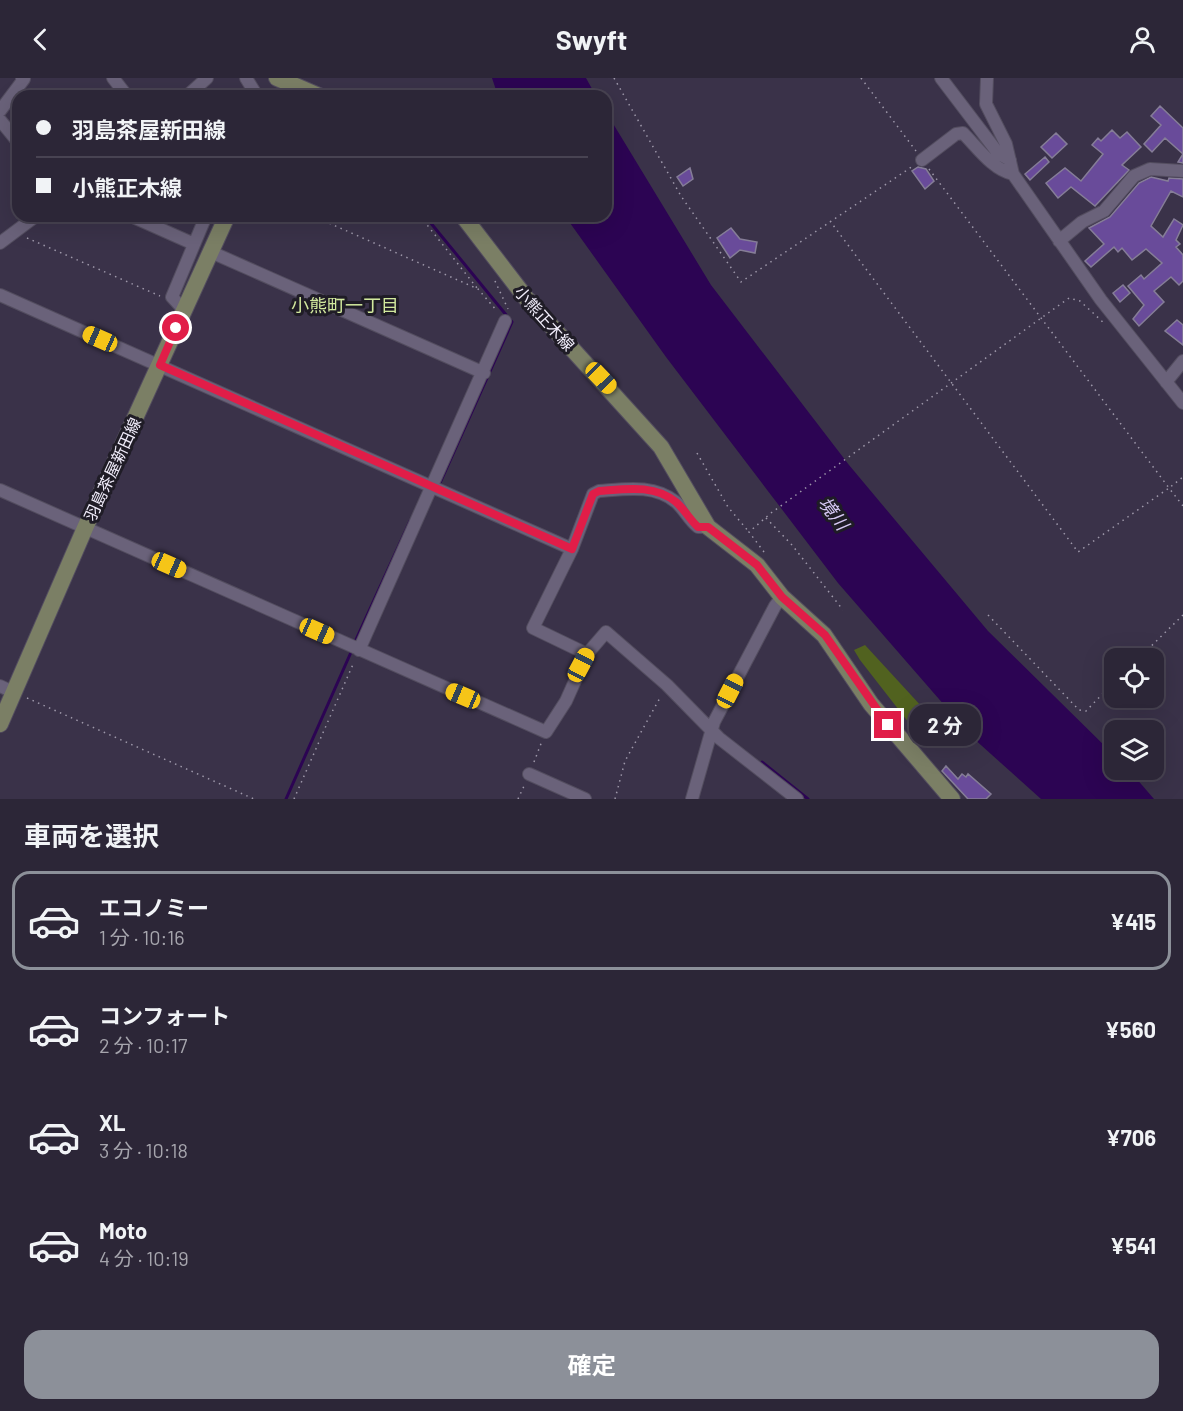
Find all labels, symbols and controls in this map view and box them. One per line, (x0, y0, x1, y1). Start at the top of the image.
icon: back (24, 23, 57, 56)
text: Swyft (556, 23, 627, 55)
icon: person (1126, 23, 1159, 56)
text: 羽島茶屋新田線 (72, 116, 226, 142)
text: 小熊正木線 (72, 174, 182, 200)
street label: 小熊正木線 (511, 282, 579, 354)
district label: 小熊町一丁目 (291, 294, 399, 316)
route start (162, 314, 189, 341)
car (80, 323, 120, 355)
car (582, 359, 620, 397)
street label: 羽島茶屋新田線 (80, 414, 144, 524)
water label: 境川 (814, 492, 855, 536)
car (149, 549, 189, 581)
car (297, 615, 337, 647)
car (565, 645, 597, 685)
map controls (1104, 648, 1164, 780)
button: locate (1104, 648, 1164, 708)
car (714, 671, 746, 711)
car (443, 681, 483, 711)
callout: 2 分 (909, 704, 981, 746)
route end (874, 711, 901, 738)
text: 2 分 (927, 713, 963, 737)
button: layers (1104, 720, 1164, 780)
text: 車両を選択 (24, 819, 159, 851)
icon: car (27, 894, 81, 948)
text: エコノミー (99, 894, 209, 920)
text: ¥415 (1110, 908, 1156, 934)
text: 1 分 · 10:16 (99, 925, 185, 949)
icon: car (27, 1002, 81, 1056)
text: コンフォート (99, 1002, 230, 1028)
text: ¥560 (1105, 1016, 1156, 1042)
text: 2 分 · 10:17 (99, 1033, 187, 1057)
text: XL (99, 1109, 125, 1135)
icon: car (27, 1110, 81, 1164)
text: ¥706 (1106, 1124, 1156, 1150)
text: 3 分 · 10:18 (99, 1138, 188, 1162)
text: Moto (99, 1217, 147, 1243)
icon: car (27, 1218, 81, 1272)
text: ¥541 (1110, 1232, 1156, 1258)
text: 4 分 · 10:19 (99, 1246, 189, 1270)
button: 確定 (24, 1330, 1159, 1399)

